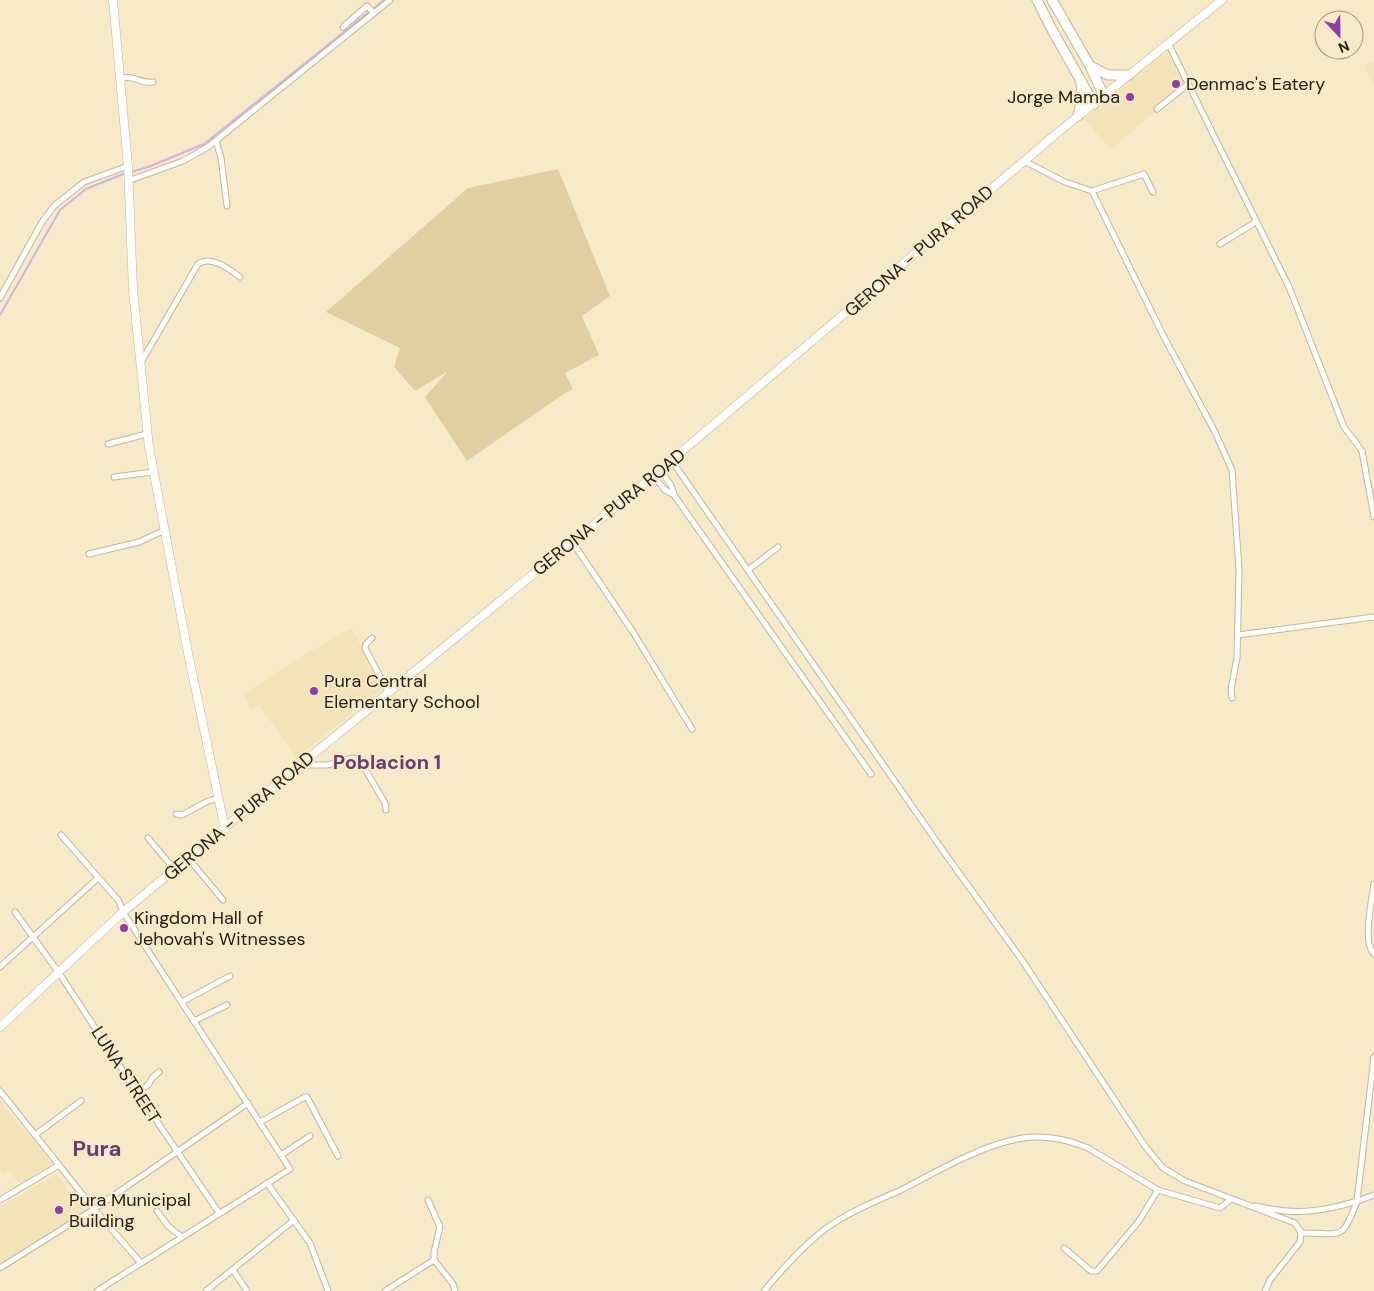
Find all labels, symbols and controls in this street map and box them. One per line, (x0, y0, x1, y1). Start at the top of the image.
north arrow (1314, 10, 1364, 60)
text: N (1336, 37, 1352, 57)
place label: Denmac's Eatery (1186, 72, 1325, 96)
marker: Denmac's Eatery (1170, 78, 1182, 90)
place label: Jorge Mamba (1007, 85, 1120, 109)
marker: Jorge Mamba (1124, 91, 1136, 103)
street label: GERONA - PURA ROAD (839, 180, 999, 322)
street label: GERONA - PURA ROAD (528, 443, 690, 581)
place label: Pura Central Elementary School (324, 669, 480, 714)
marker: Pura Central Elementary School (308, 685, 320, 697)
street label: GERONA - PURA ROAD (159, 746, 319, 886)
district label: Poblacion 1 (333, 749, 441, 775)
place label: Kingdom Hall of Jehovah's Witnesses (134, 906, 305, 951)
marker: Kingdom Hall of Jehovah's Witnesses (118, 922, 130, 934)
street label: LUNA STREET (86, 1022, 166, 1128)
district label: Pura (73, 1134, 121, 1163)
place label: Pura Municipal Building (69, 1188, 191, 1233)
marker: Pura Municipal Building (53, 1204, 65, 1216)

